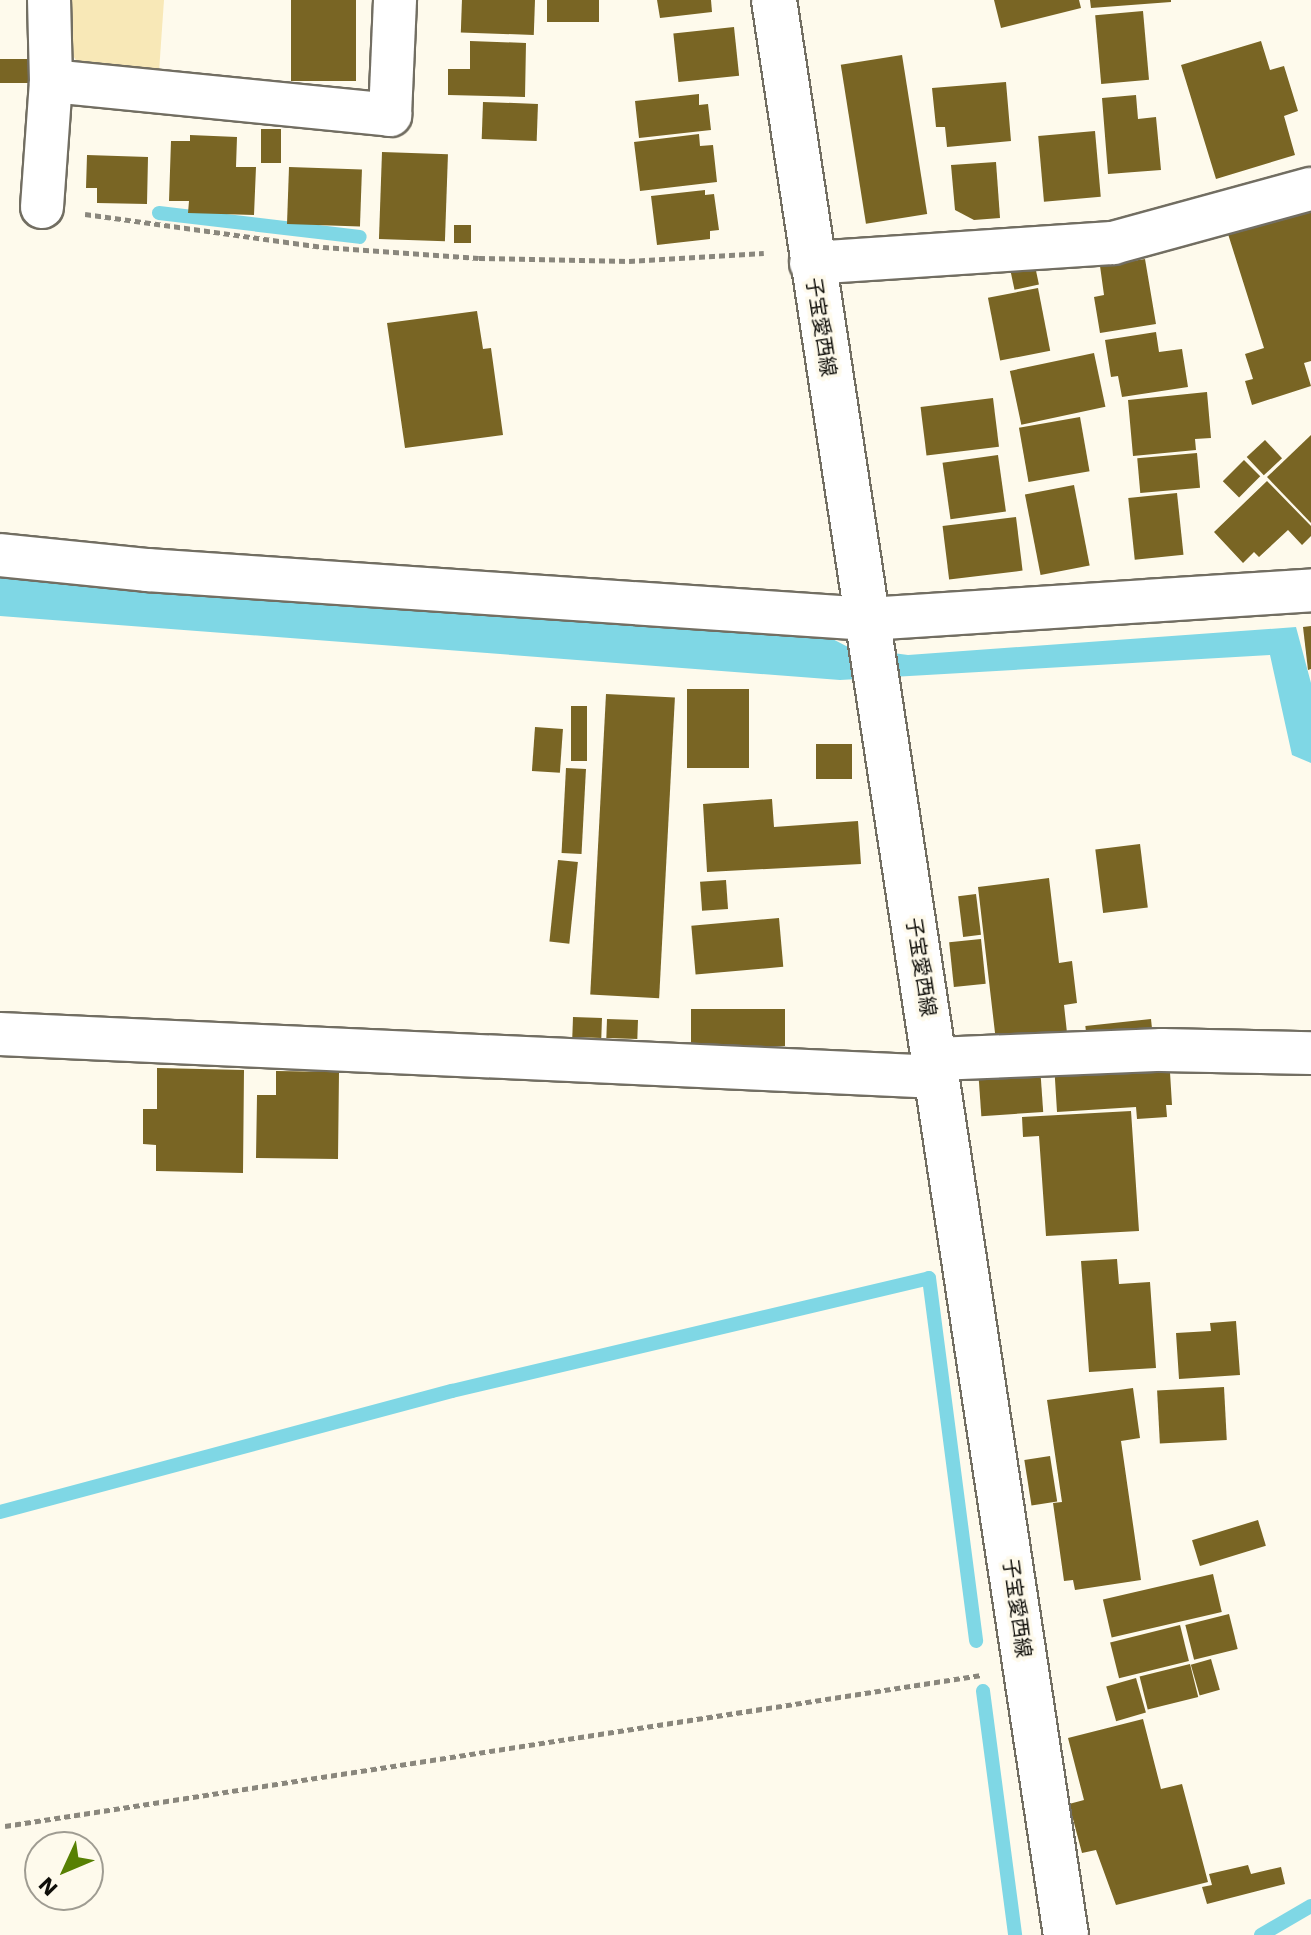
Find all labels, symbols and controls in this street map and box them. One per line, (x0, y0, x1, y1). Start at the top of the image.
street label: 子宝愛西線 (801, 276, 841, 378)
street label: 子宝愛西線 (901, 916, 941, 1018)
street label: 子宝愛西線 (998, 1557, 1036, 1659)
north arrow (24, 1831, 104, 1911)
text: N (33, 1872, 62, 1901)

